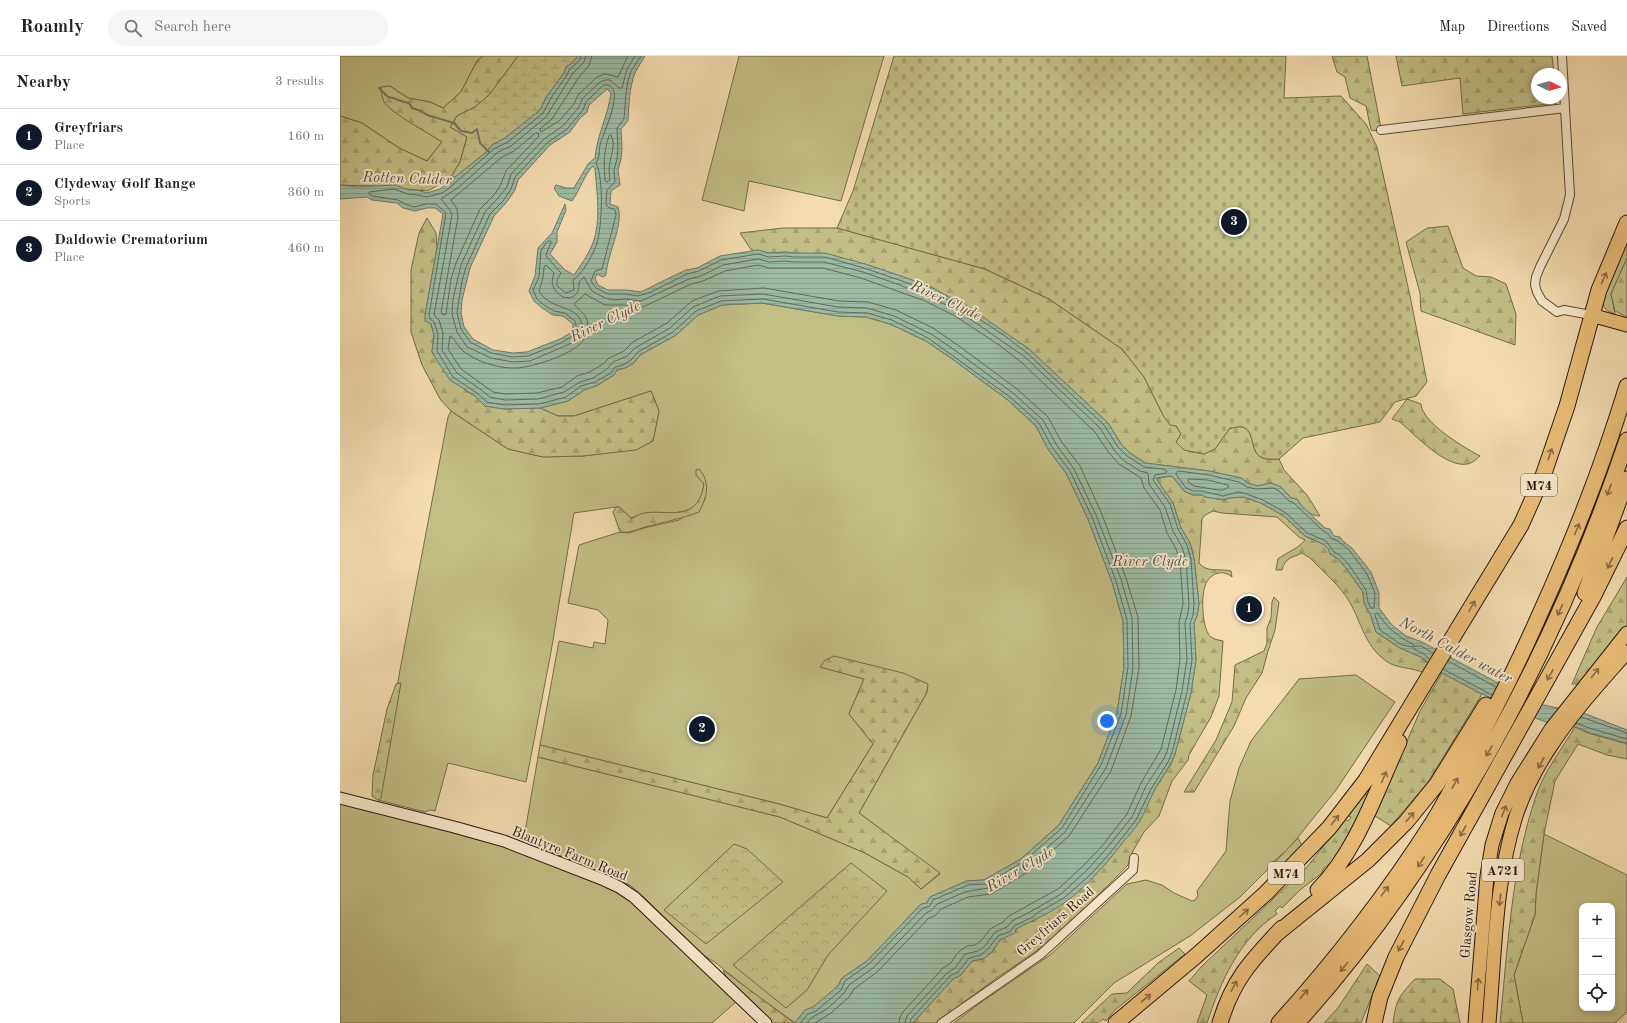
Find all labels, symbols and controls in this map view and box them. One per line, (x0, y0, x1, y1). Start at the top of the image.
search box (108, 10, 388, 46)
icon: search (122, 17, 144, 39)
text: Roamly (20, 18, 84, 37)
text: Search here (154, 20, 231, 35)
text: Map (1439, 20, 1465, 34)
text: Directions (1487, 20, 1549, 34)
text: Saved (1571, 20, 1607, 34)
north arrow (1531, 68, 1567, 104)
text: Nearby (16, 74, 71, 91)
text: 3 results (275, 75, 324, 88)
text: Greyfriars (54, 121, 123, 136)
text: 1 (25, 130, 33, 143)
text: 160 m (287, 130, 324, 143)
text: Place (54, 139, 84, 152)
water label: Rotten Calder (361, 170, 452, 189)
text: Clydeway Golf Range (54, 177, 196, 192)
text: 2 (25, 186, 33, 199)
text: 360 m (287, 186, 324, 199)
text: Sports (54, 195, 91, 208)
pin: 3 (1221, 207, 1247, 237)
text: Daldowie Crematorium (54, 233, 208, 248)
text: 3 (25, 242, 33, 255)
text: 460 m (287, 242, 324, 255)
text: Place (54, 251, 84, 264)
one-way arrow (1601, 273, 1608, 285)
water label: River Clyde (907, 278, 983, 324)
water label: River Clyde (567, 299, 643, 346)
one-way arrow (1547, 448, 1555, 460)
road number: M74 (1521, 474, 1557, 496)
one-way arrow (1605, 484, 1613, 496)
one-way arrow (1574, 523, 1582, 535)
water label: River Clyde (1111, 555, 1188, 570)
one-way arrow (1606, 557, 1613, 569)
pin: 1 (1236, 594, 1262, 624)
one-way arrow (1468, 600, 1476, 612)
one-way arrow (1556, 604, 1563, 616)
water label: North Calder water (1396, 615, 1515, 688)
one-way arrow (1591, 667, 1600, 678)
one-way arrow (1546, 669, 1553, 681)
your location (1097, 711, 1117, 731)
pin: 2 (689, 714, 715, 744)
one-way arrow (1484, 745, 1492, 757)
one-way arrow (1536, 757, 1544, 769)
one-way arrow (1380, 772, 1388, 784)
one-way arrow (1452, 777, 1460, 789)
one-way arrow (1500, 806, 1508, 818)
one-way arrow (1405, 813, 1414, 823)
one-way arrow (1331, 815, 1339, 826)
street label: Blantyre Farm Road (510, 824, 630, 884)
one-way arrow (1458, 825, 1466, 837)
water label: River Clyde (983, 845, 1057, 896)
one-way arrow (1417, 856, 1425, 867)
road number: A721 (1482, 859, 1524, 881)
road number: M74 (1268, 862, 1304, 884)
street label: Glasgow Road (1458, 871, 1480, 959)
street label: Greyfriars Road (1014, 884, 1097, 959)
one-way arrow (1380, 886, 1389, 897)
one-way arrow (1496, 893, 1503, 906)
map controls (1579, 903, 1615, 1011)
button: + (1579, 903, 1615, 939)
one-way arrow (1239, 908, 1249, 918)
button: − (1579, 939, 1615, 975)
one-way arrow (1397, 940, 1405, 952)
one-way arrow (1340, 961, 1349, 972)
button: locate (1579, 975, 1615, 1011)
one-way arrow (1474, 978, 1481, 991)
one-way arrow (1231, 981, 1239, 993)
one-way arrow (1300, 988, 1309, 999)
one-way arrow (1141, 993, 1151, 1002)

